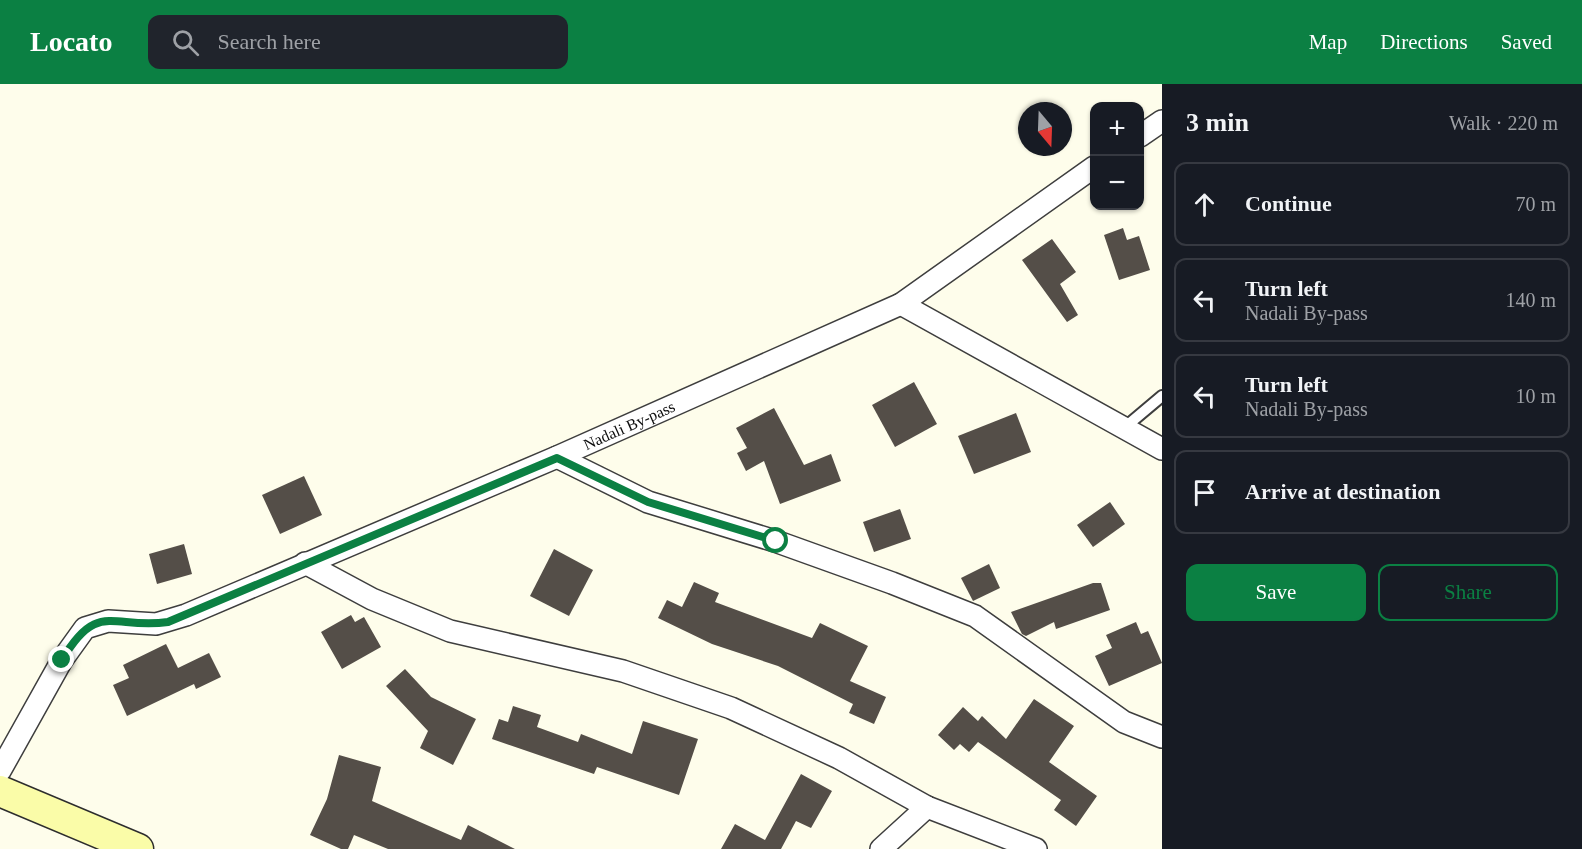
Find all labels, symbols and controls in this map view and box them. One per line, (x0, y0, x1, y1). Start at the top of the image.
search box (148, 15, 568, 69)
text: Locato (30, 26, 112, 57)
icon: search (169, 26, 202, 59)
text: Search here (217, 29, 321, 54)
text: Map (1309, 30, 1347, 54)
text: Directions (1380, 30, 1468, 54)
text: Saved (1501, 30, 1552, 54)
north arrow (1018, 102, 1072, 156)
map controls (1090, 102, 1144, 210)
button: + (1090, 102, 1144, 156)
text: 3 min (1186, 108, 1249, 137)
text: Walk · 220 m (1449, 112, 1558, 134)
button: − (1090, 156, 1144, 210)
icon: ahead (1188, 188, 1221, 221)
text: Continue (1245, 191, 1332, 216)
text: 70 m (1515, 193, 1556, 215)
text: Turn left (1245, 276, 1328, 301)
icon: left (1188, 284, 1221, 317)
text: 140 m (1505, 289, 1556, 311)
text: Nadali By-pass (1245, 302, 1368, 324)
text: Turn left (1245, 372, 1328, 397)
icon: left (1188, 380, 1221, 413)
text: 10 m (1515, 385, 1556, 407)
street label: Nadali By-pass (581, 397, 677, 453)
text: Nadali By-pass (1245, 398, 1368, 420)
icon: arrive (1188, 476, 1221, 509)
text: Arrive at destination (1245, 479, 1441, 504)
route start (762, 527, 788, 553)
button: Save (1186, 564, 1366, 621)
button: Share (1378, 564, 1558, 621)
route end (48, 646, 74, 672)

